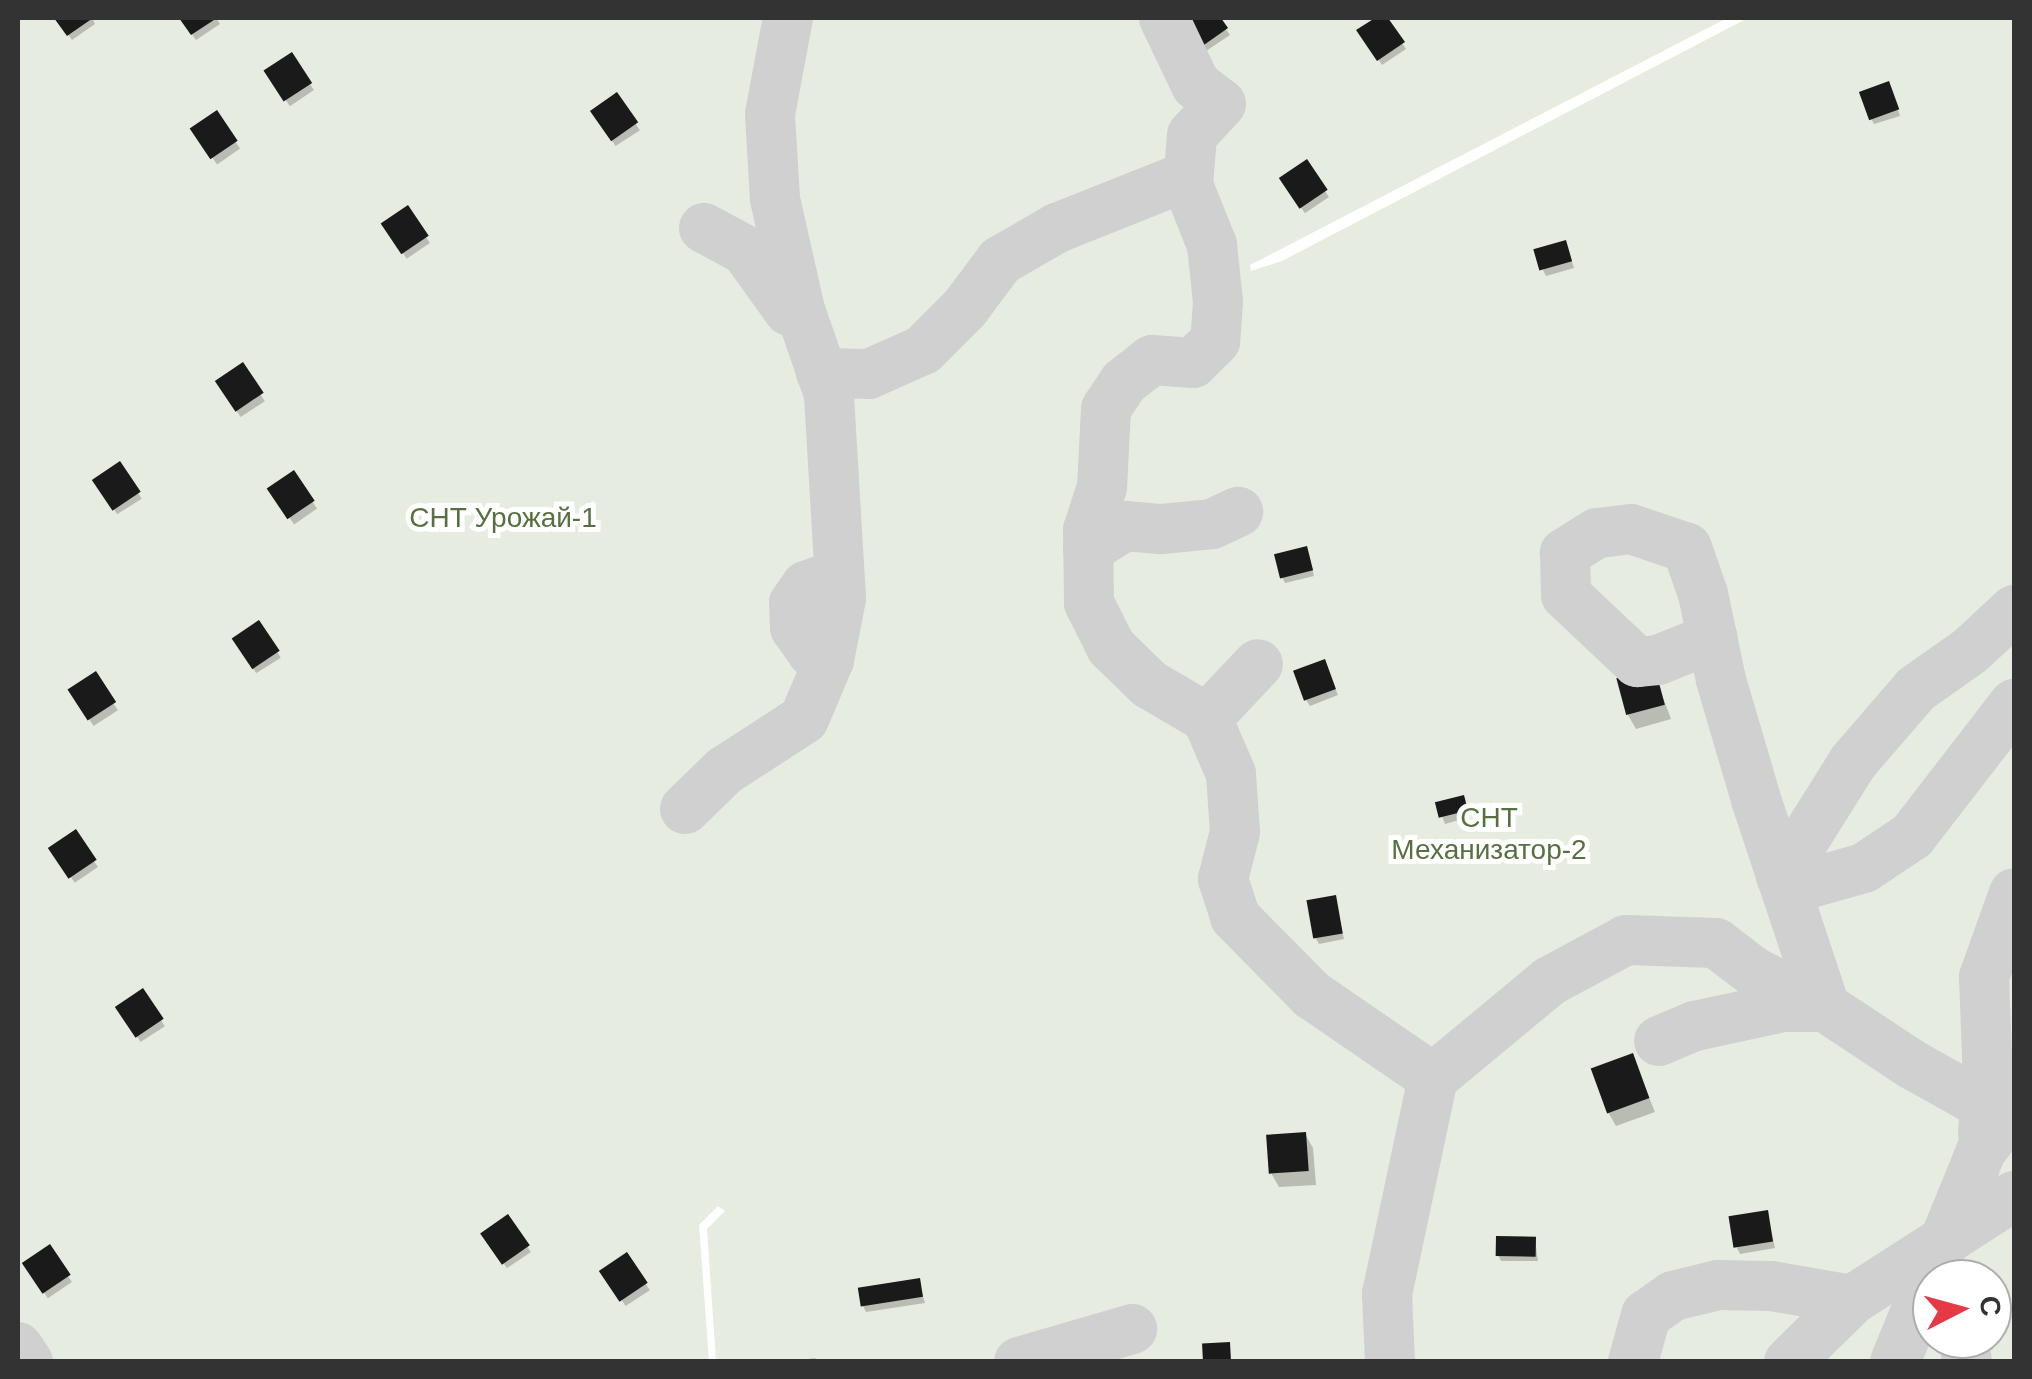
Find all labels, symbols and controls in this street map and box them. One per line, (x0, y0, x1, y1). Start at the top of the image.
park label: СНТ Урожай-1 (409, 501, 597, 535)
park label: СНТ Механизатор-2 (1391, 801, 1587, 867)
north arrow (1912, 1259, 2012, 1359)
text: С (1974, 1294, 2007, 1318)

